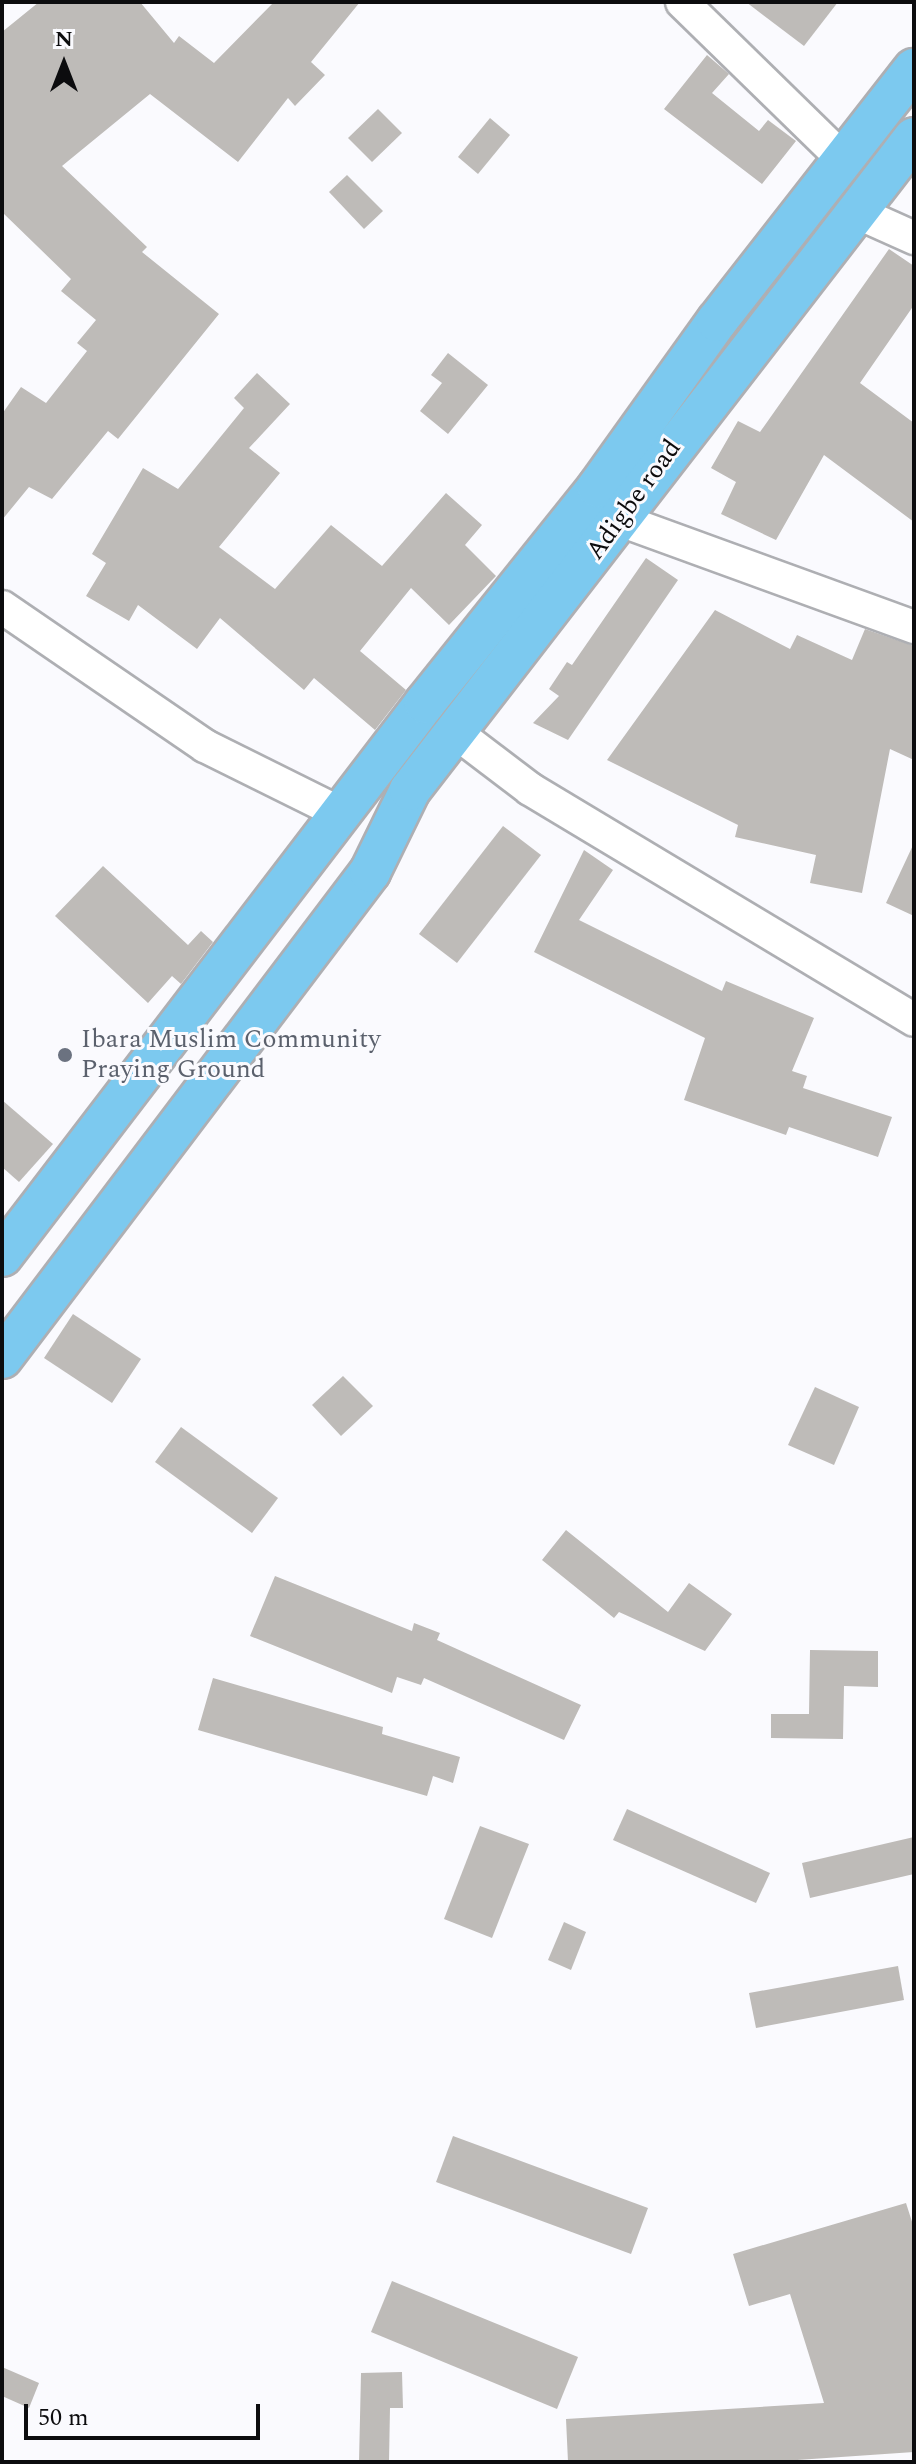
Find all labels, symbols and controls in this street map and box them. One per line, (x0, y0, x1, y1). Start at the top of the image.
text: N (55, 23, 73, 56)
north arrow (24, 24, 104, 104)
street label: Adigbe road (580, 434, 688, 566)
place label: Ibara Muslim Community Praying Ground (81, 1024, 381, 1086)
marker: Ibara Muslim Community Praying Ground (56, 1046, 74, 1064)
scale bar (28, 2388, 264, 2438)
text: 50 m (38, 2400, 89, 2436)

